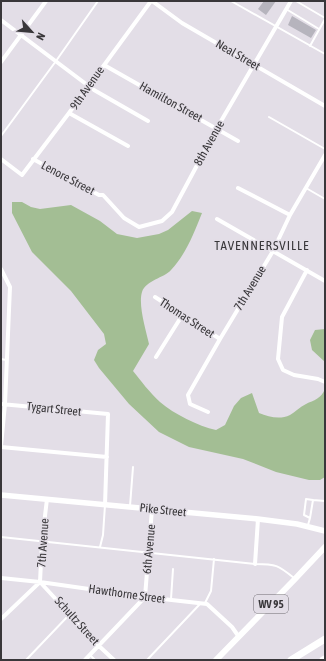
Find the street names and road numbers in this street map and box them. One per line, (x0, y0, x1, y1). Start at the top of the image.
street label: Neal Street (213, 37, 263, 74)
street label: 9th Avenue (67, 64, 107, 112)
street label: Hamilton Street (137, 79, 205, 125)
street label: 8th Avenue (191, 118, 227, 168)
street label: Lenore Street (39, 158, 98, 198)
street label: 7th Avenue (231, 263, 269, 313)
street label: Thomas Street (157, 295, 218, 341)
street label: Tygart Street (26, 399, 83, 419)
street label: Pike Street (139, 501, 188, 519)
street label: 7th Avenue (34, 518, 52, 568)
street label: 6th Avenue (140, 524, 158, 574)
street label: Hawthorne Street (88, 582, 167, 606)
street label: Schultz Street (52, 594, 103, 648)
road number: WV 95 (254, 595, 288, 613)

